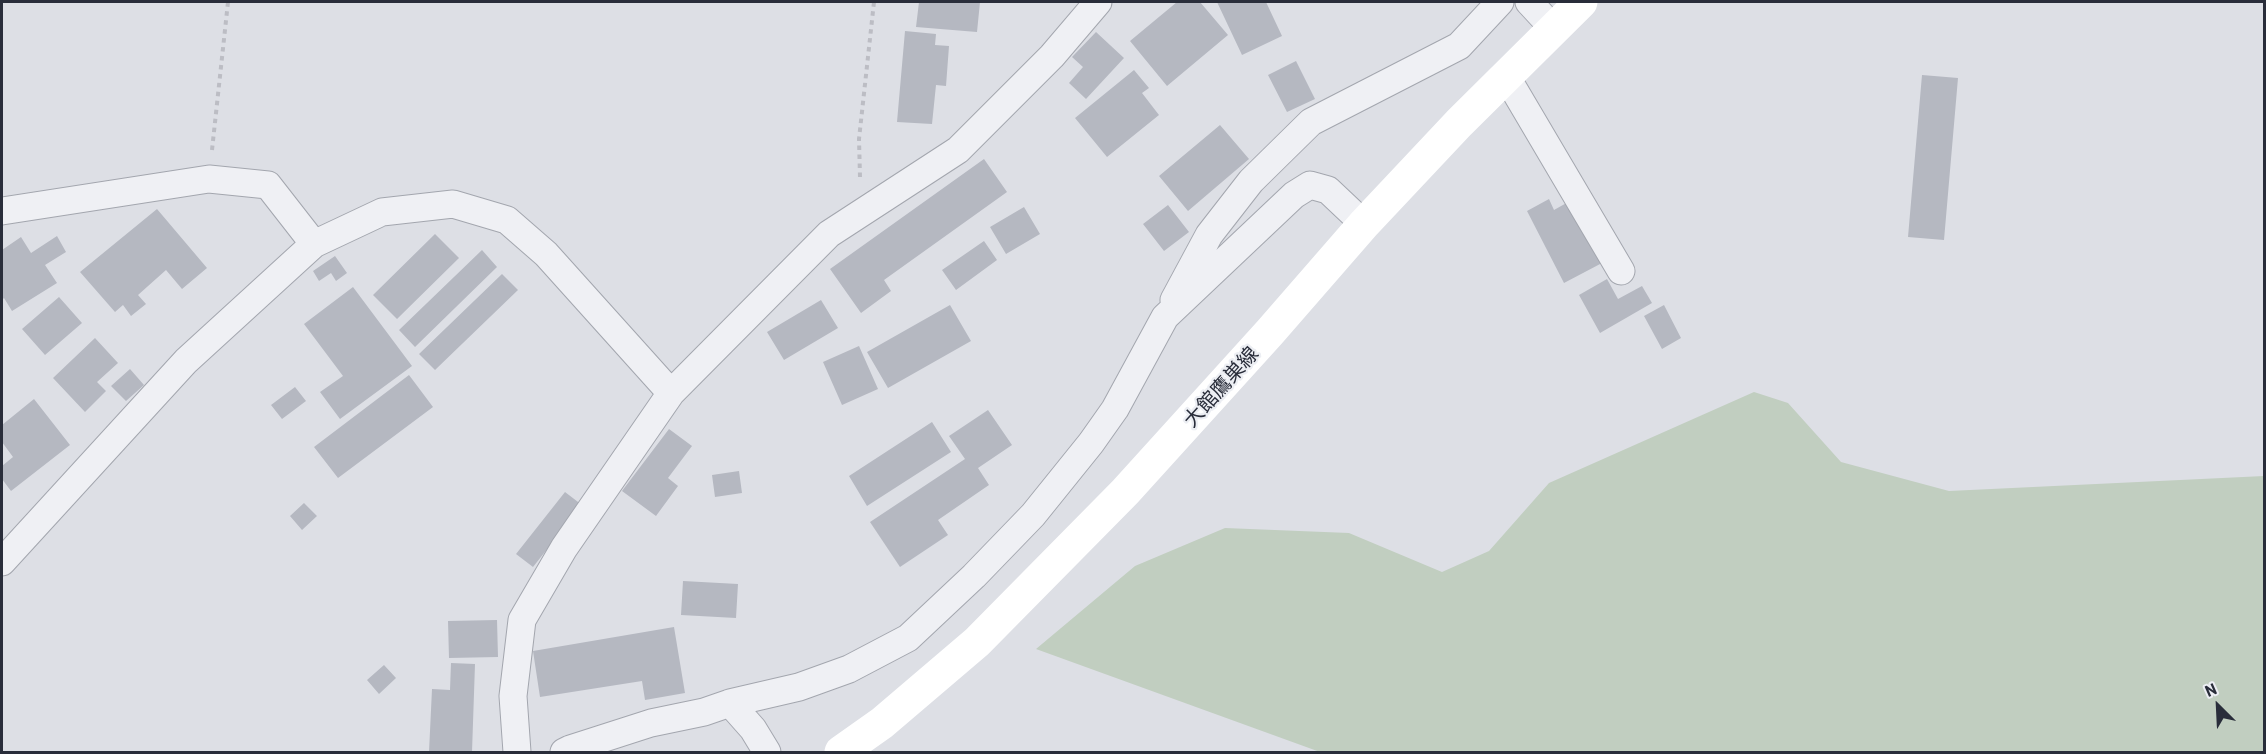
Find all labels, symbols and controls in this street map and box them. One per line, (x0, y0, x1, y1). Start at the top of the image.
street label: 大館鷹巣線 (1179, 342, 1263, 432)
north arrow (2188, 676, 2248, 736)
text: N (2202, 678, 2219, 700)

